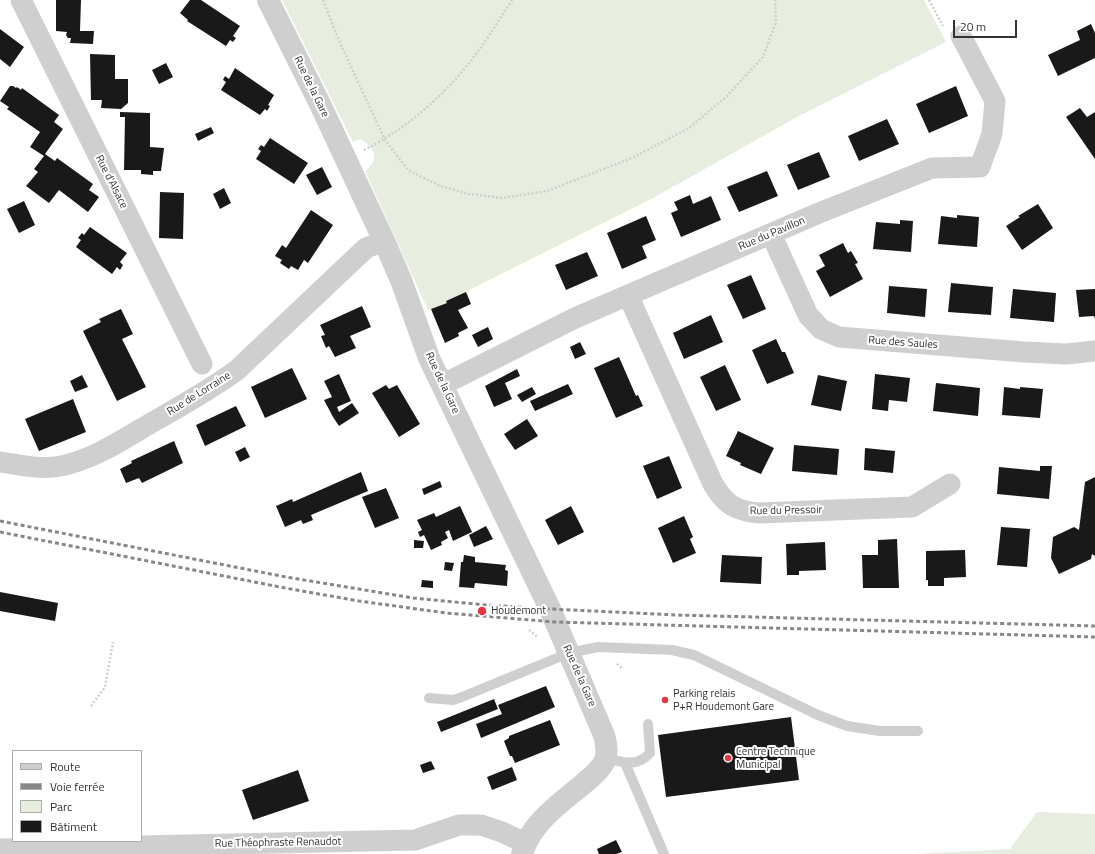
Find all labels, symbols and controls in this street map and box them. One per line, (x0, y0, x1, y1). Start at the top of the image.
scale bar (955, 12, 1019, 38)
text: 20 m (960, 17, 986, 36)
street label: Rue de la Gare (291, 54, 331, 120)
street label: Rue d'Alsace (92, 153, 130, 211)
street label: Rue du Pavillon (737, 214, 807, 254)
street label: Rue des Saules (868, 334, 938, 352)
street label: Rue de la Gare (422, 350, 462, 416)
street label: Rue de Lorraine (165, 369, 233, 419)
street label: Rue du Pressoir (750, 504, 822, 518)
place label: Houdemont (491, 604, 546, 618)
marker: Houdemont (476, 605, 488, 617)
street label: Rue de la Gare (559, 643, 599, 709)
place label: Parking relais P+R Houdemont Gare (673, 687, 774, 713)
marker: Parking relais P+R Houdemont Gare (660, 695, 670, 705)
place label: Centre Technique Municipal (736, 745, 815, 771)
legend (12, 750, 142, 842)
marker: Centre Technique Municipal (723, 753, 733, 763)
text: Route (50, 757, 80, 776)
text: Voie ferrée (50, 777, 105, 796)
text: Parc (50, 797, 72, 816)
text: Bâtiment (50, 817, 97, 836)
street label: Rue Théophraste Renaudot (215, 835, 341, 851)

